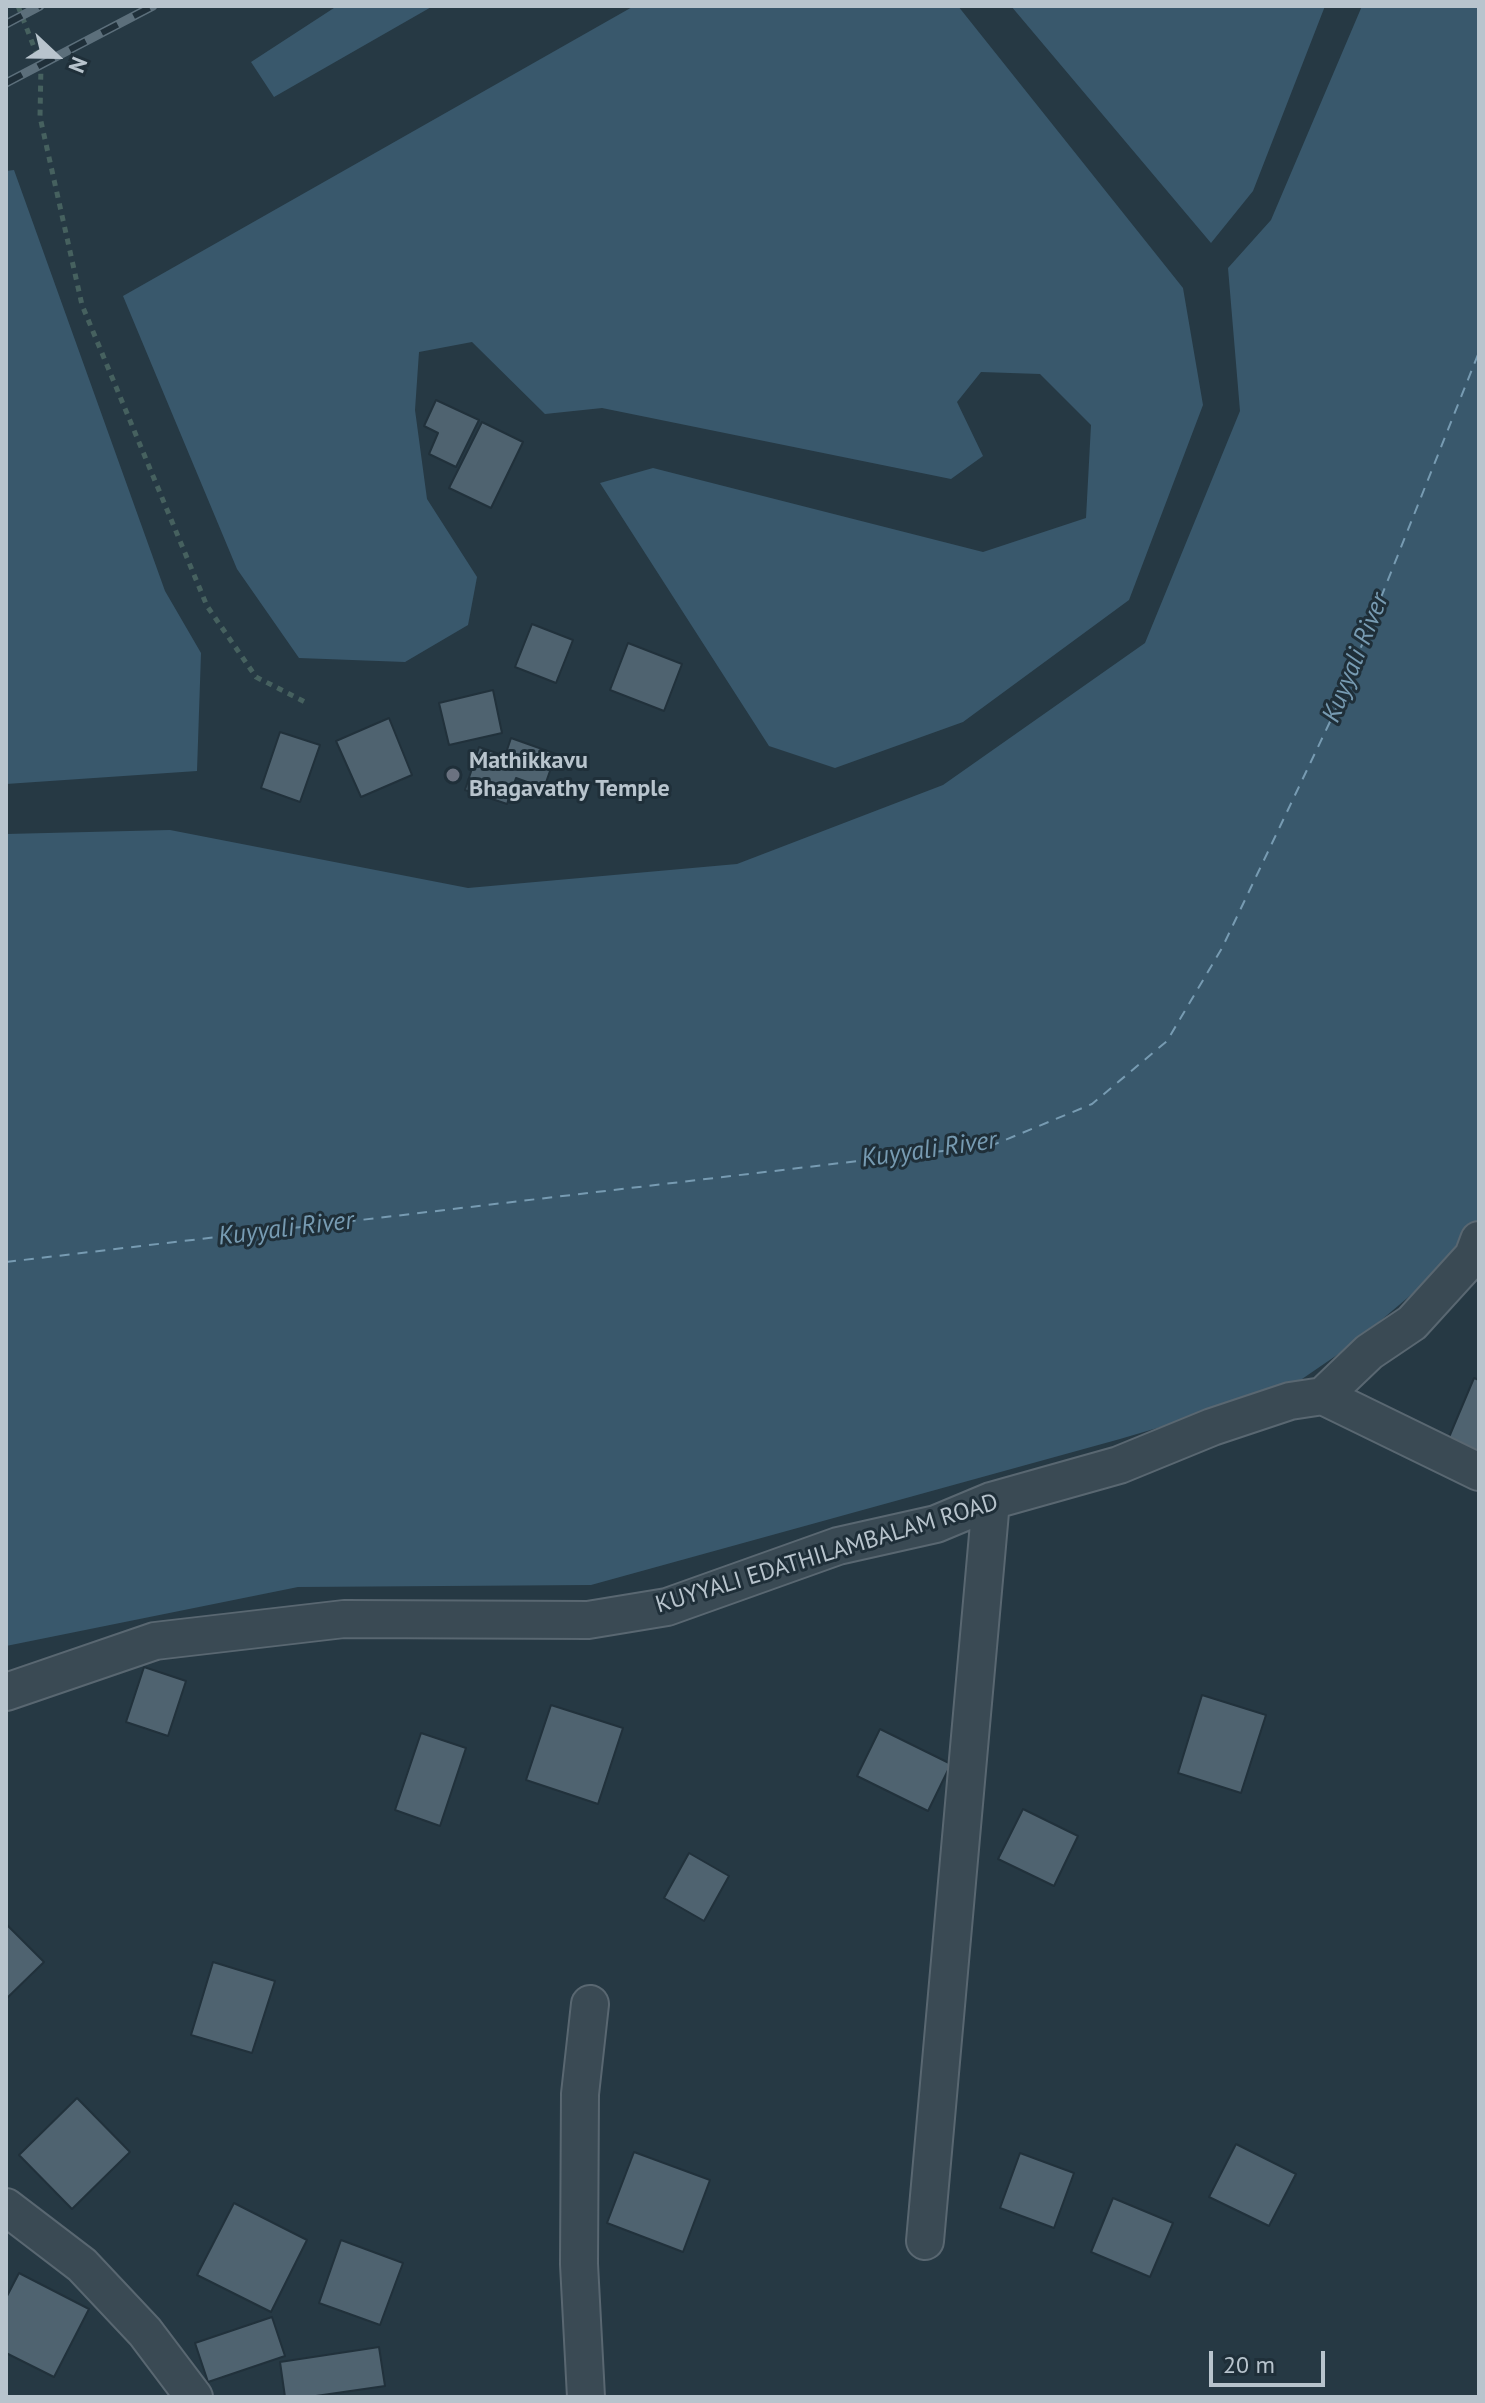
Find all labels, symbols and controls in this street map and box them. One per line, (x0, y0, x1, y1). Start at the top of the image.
north arrow (16, 16, 96, 96)
text: N (63, 53, 94, 77)
water label: Kuyyali River (1316, 589, 1396, 727)
place label: Mathikkavu Bhagavathy Temple (469, 747, 670, 803)
marker: Mathikkavu Bhagavathy Temple (444, 766, 462, 784)
water label: Kuyyali River (859, 1125, 999, 1175)
water label: Kuyyali River (217, 1205, 355, 1253)
street label: KUYYALI EDATHILAMBALAM ROAD (652, 1488, 1002, 1620)
scale bar (1213, 2335, 1329, 2385)
text: 20 m (1223, 2349, 1275, 2380)

